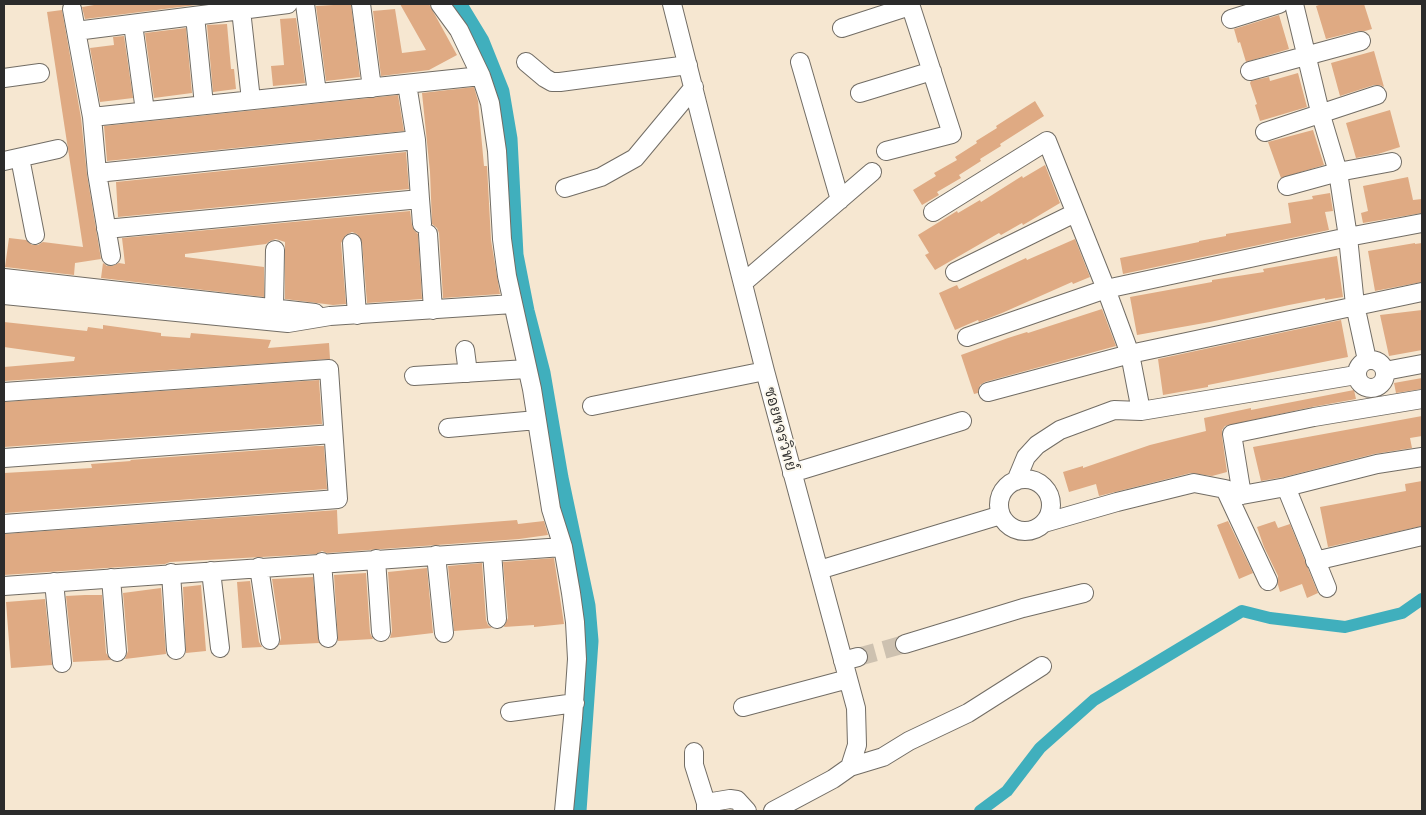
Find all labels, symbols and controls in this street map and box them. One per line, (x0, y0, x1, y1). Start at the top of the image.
street label: ซอยขจรวิทย์ (760, 385, 800, 473)

